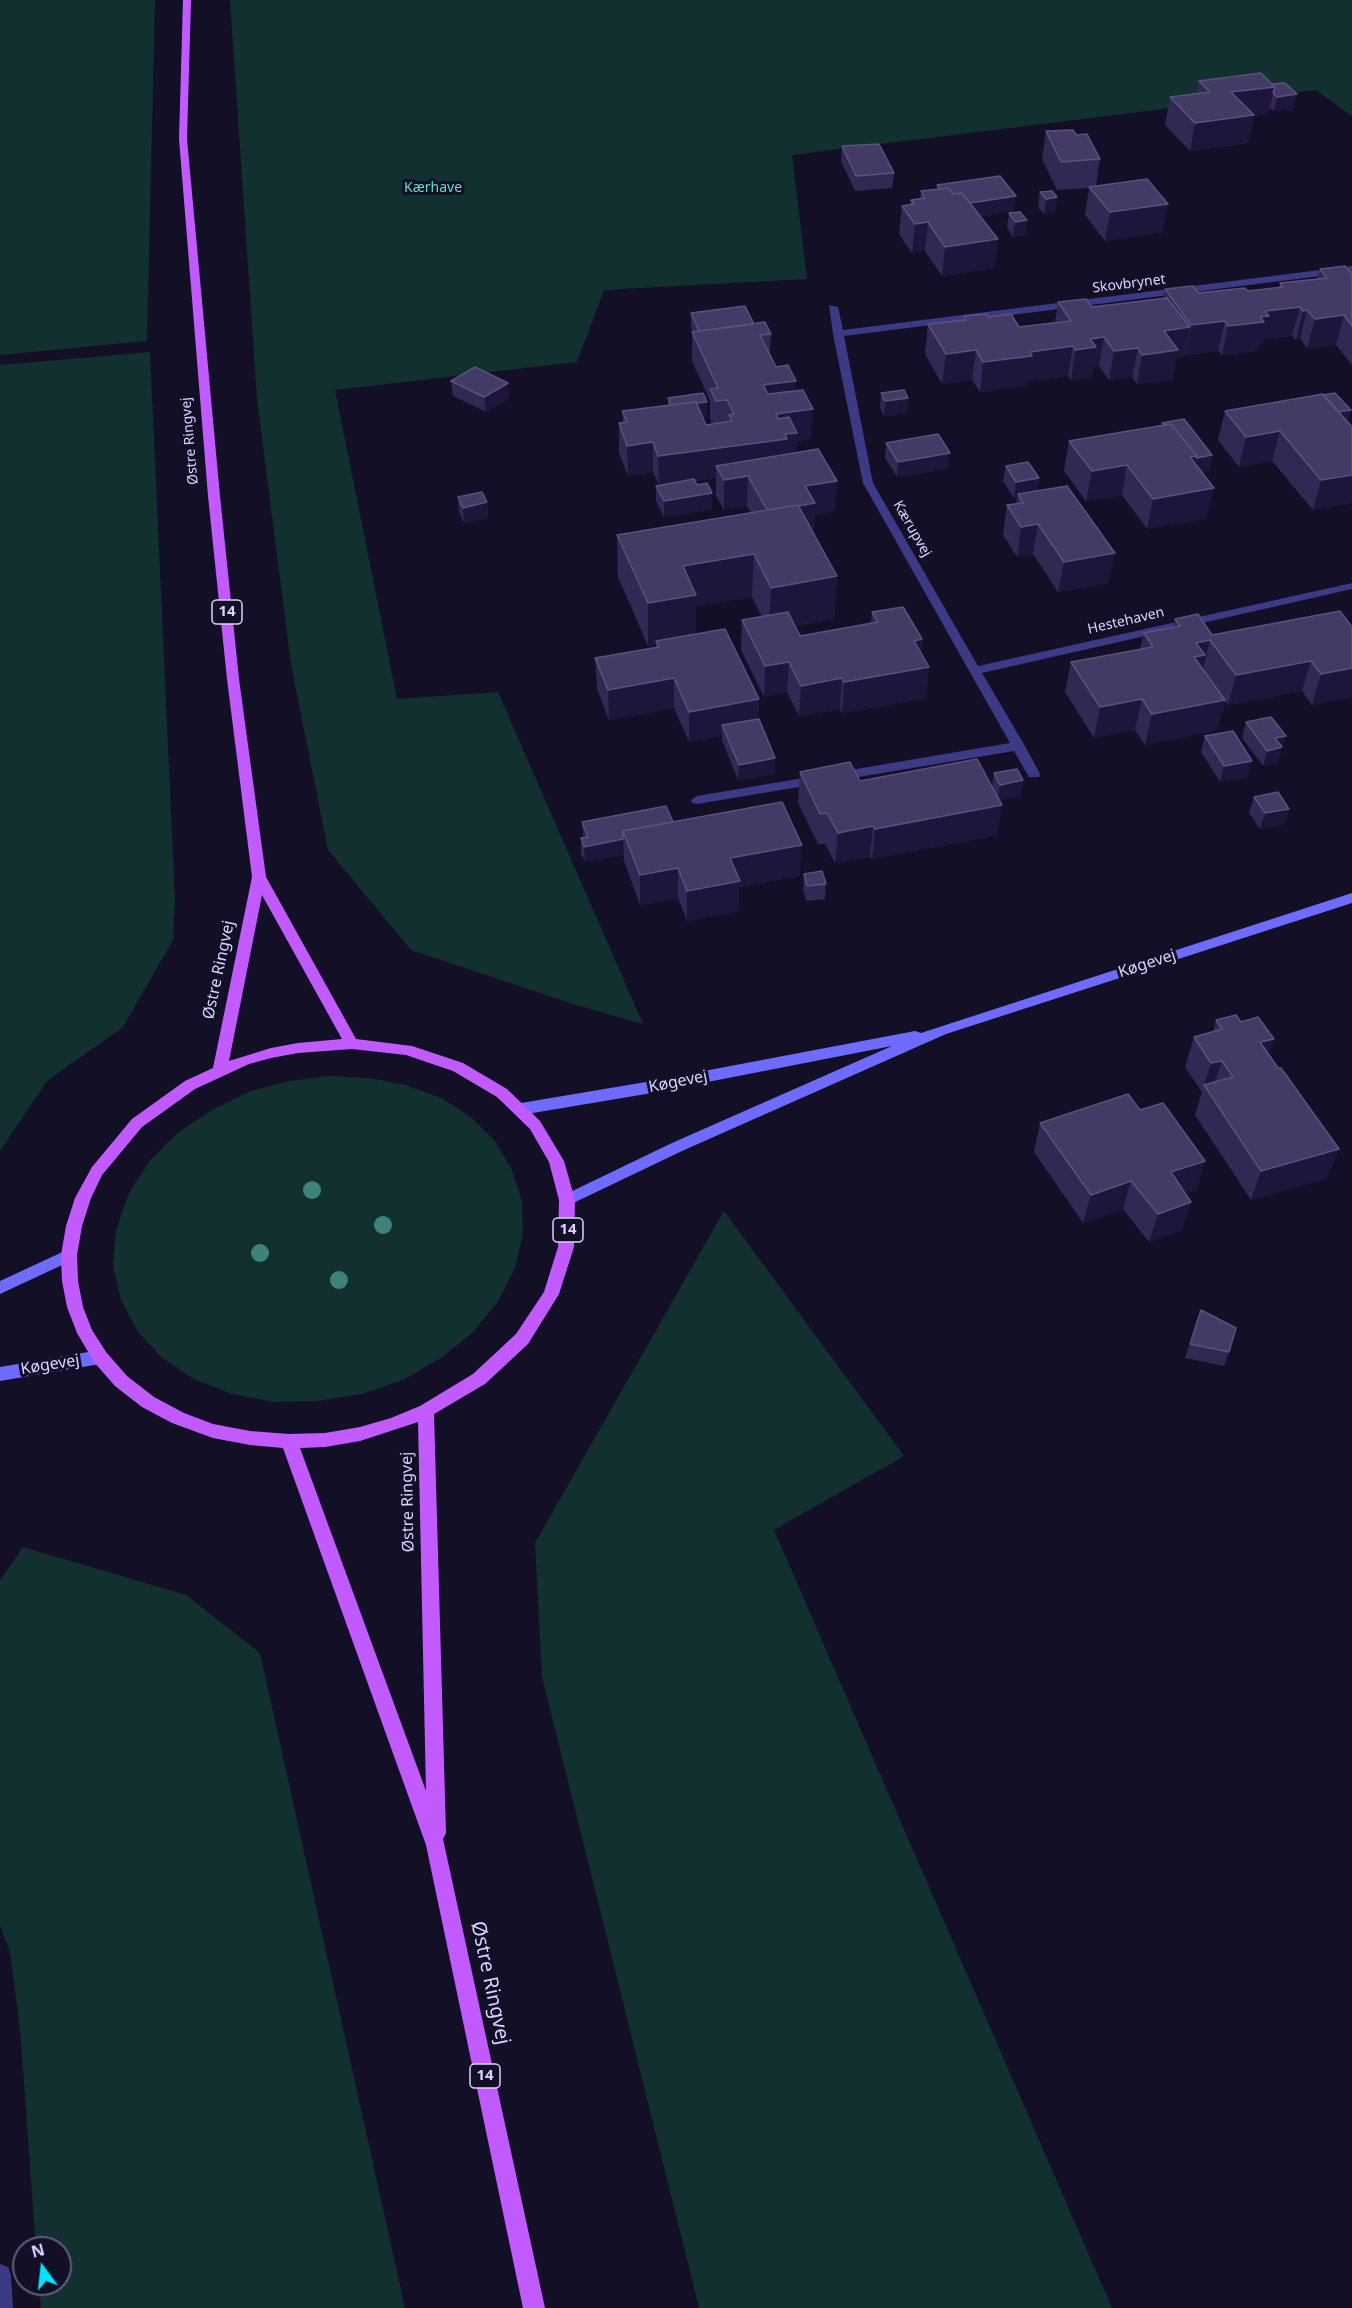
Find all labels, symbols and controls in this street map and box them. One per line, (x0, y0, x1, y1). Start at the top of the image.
park label: Kærhave (404, 180, 462, 196)
street label: Skovbrynet (1091, 271, 1167, 297)
street label: Østre Ringvej (178, 396, 202, 486)
street label: Kærupvej (889, 498, 935, 560)
road number: 14 (212, 600, 242, 624)
street label: Hestehaven (1086, 604, 1166, 638)
street label: Østre Ringvej (199, 919, 239, 1021)
street label: Køgevej (1116, 946, 1178, 982)
street label: Køgevej (647, 1067, 709, 1097)
road number: 14 (553, 1218, 583, 1242)
street label: Køgevej (19, 1351, 81, 1379)
street label: Østre Ringvej (398, 1452, 418, 1552)
street label: Østre Ringvej (465, 1919, 515, 2047)
road number: 14 (470, 2064, 500, 2088)
north arrow (12, 2236, 72, 2296)
text: N (29, 2238, 47, 2263)

